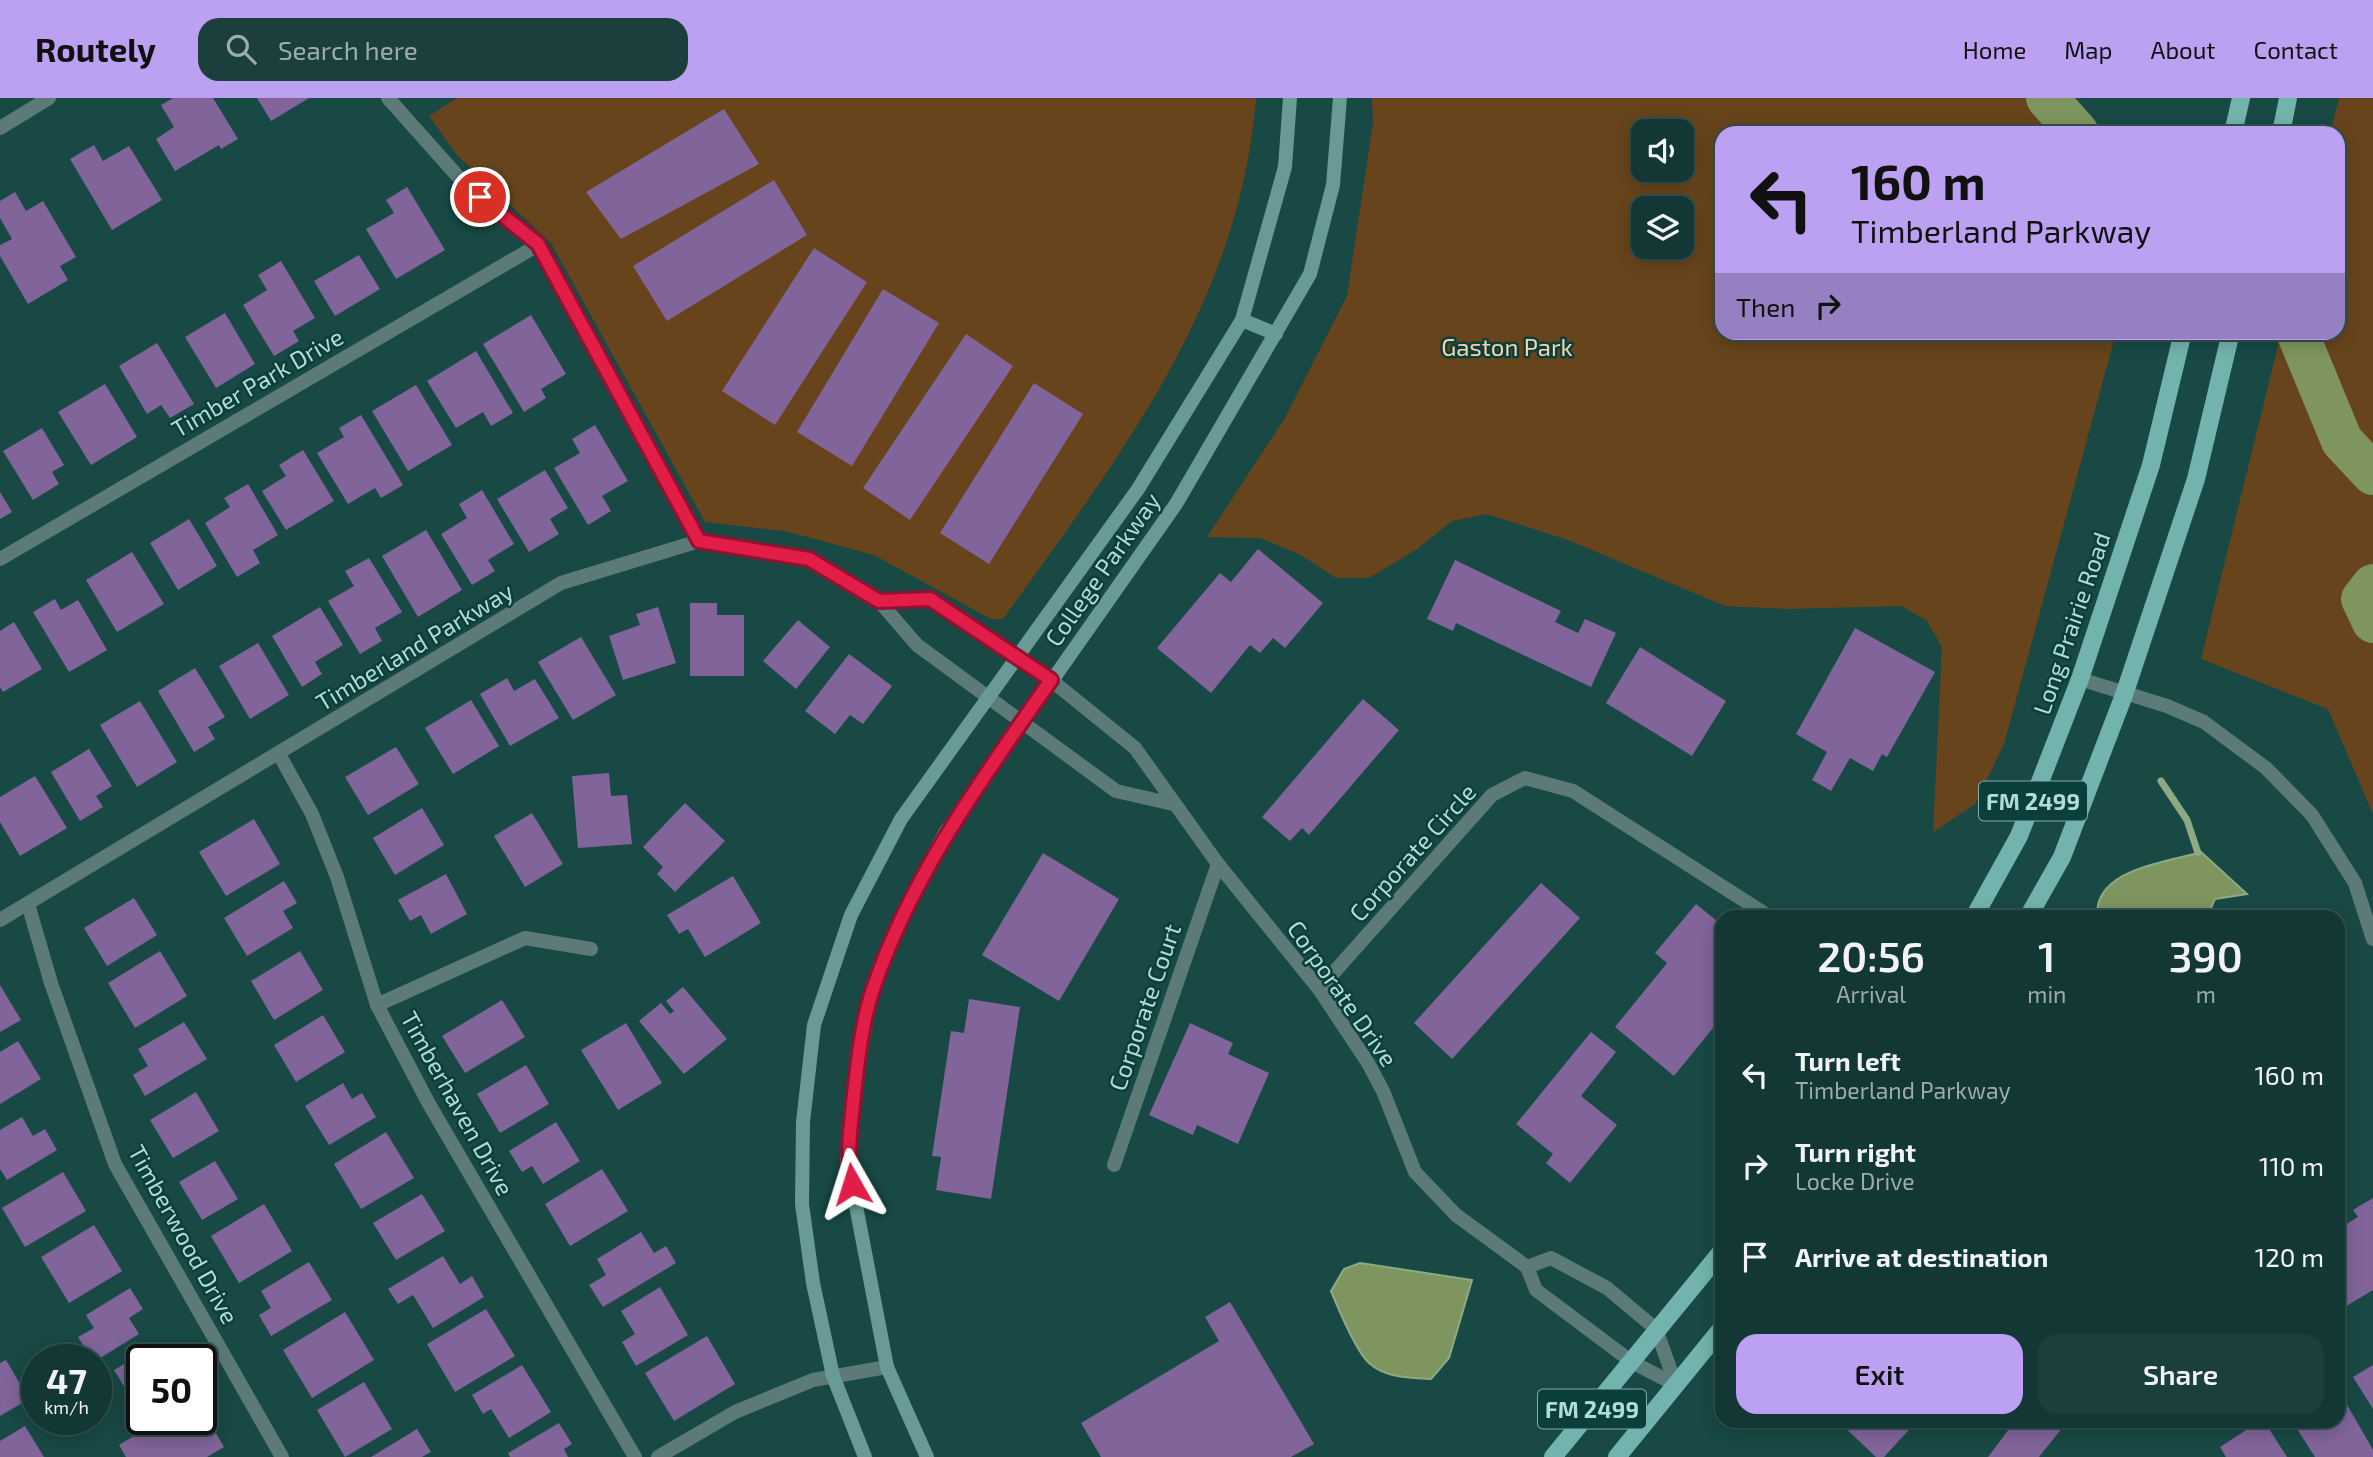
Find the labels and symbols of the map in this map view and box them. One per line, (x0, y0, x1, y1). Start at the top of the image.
pin (450, 167, 510, 227)
street label: Timber Park Drive (166, 321, 348, 443)
park label: Gaston Park (1441, 332, 1573, 361)
street label: College Parkway (1038, 486, 1166, 651)
street label: Long Prairie Road (2026, 528, 2116, 718)
street label: Timberland Parkway (310, 575, 518, 716)
street label: Corporate Circle (1343, 777, 1481, 927)
road number: FM 2499 (1979, 782, 2087, 820)
street label: Corporate Drive (1282, 914, 1404, 1072)
street label: Corporate Court (1102, 920, 1186, 1094)
street label: Timberhaven Drive (395, 1006, 521, 1200)
street label: Timberwood Drive (123, 1139, 245, 1329)
position arrow (815, 1147, 889, 1221)
speed limit sign: 50 (126, 1344, 217, 1435)
road number: FM 2499 (1538, 1390, 1646, 1428)

